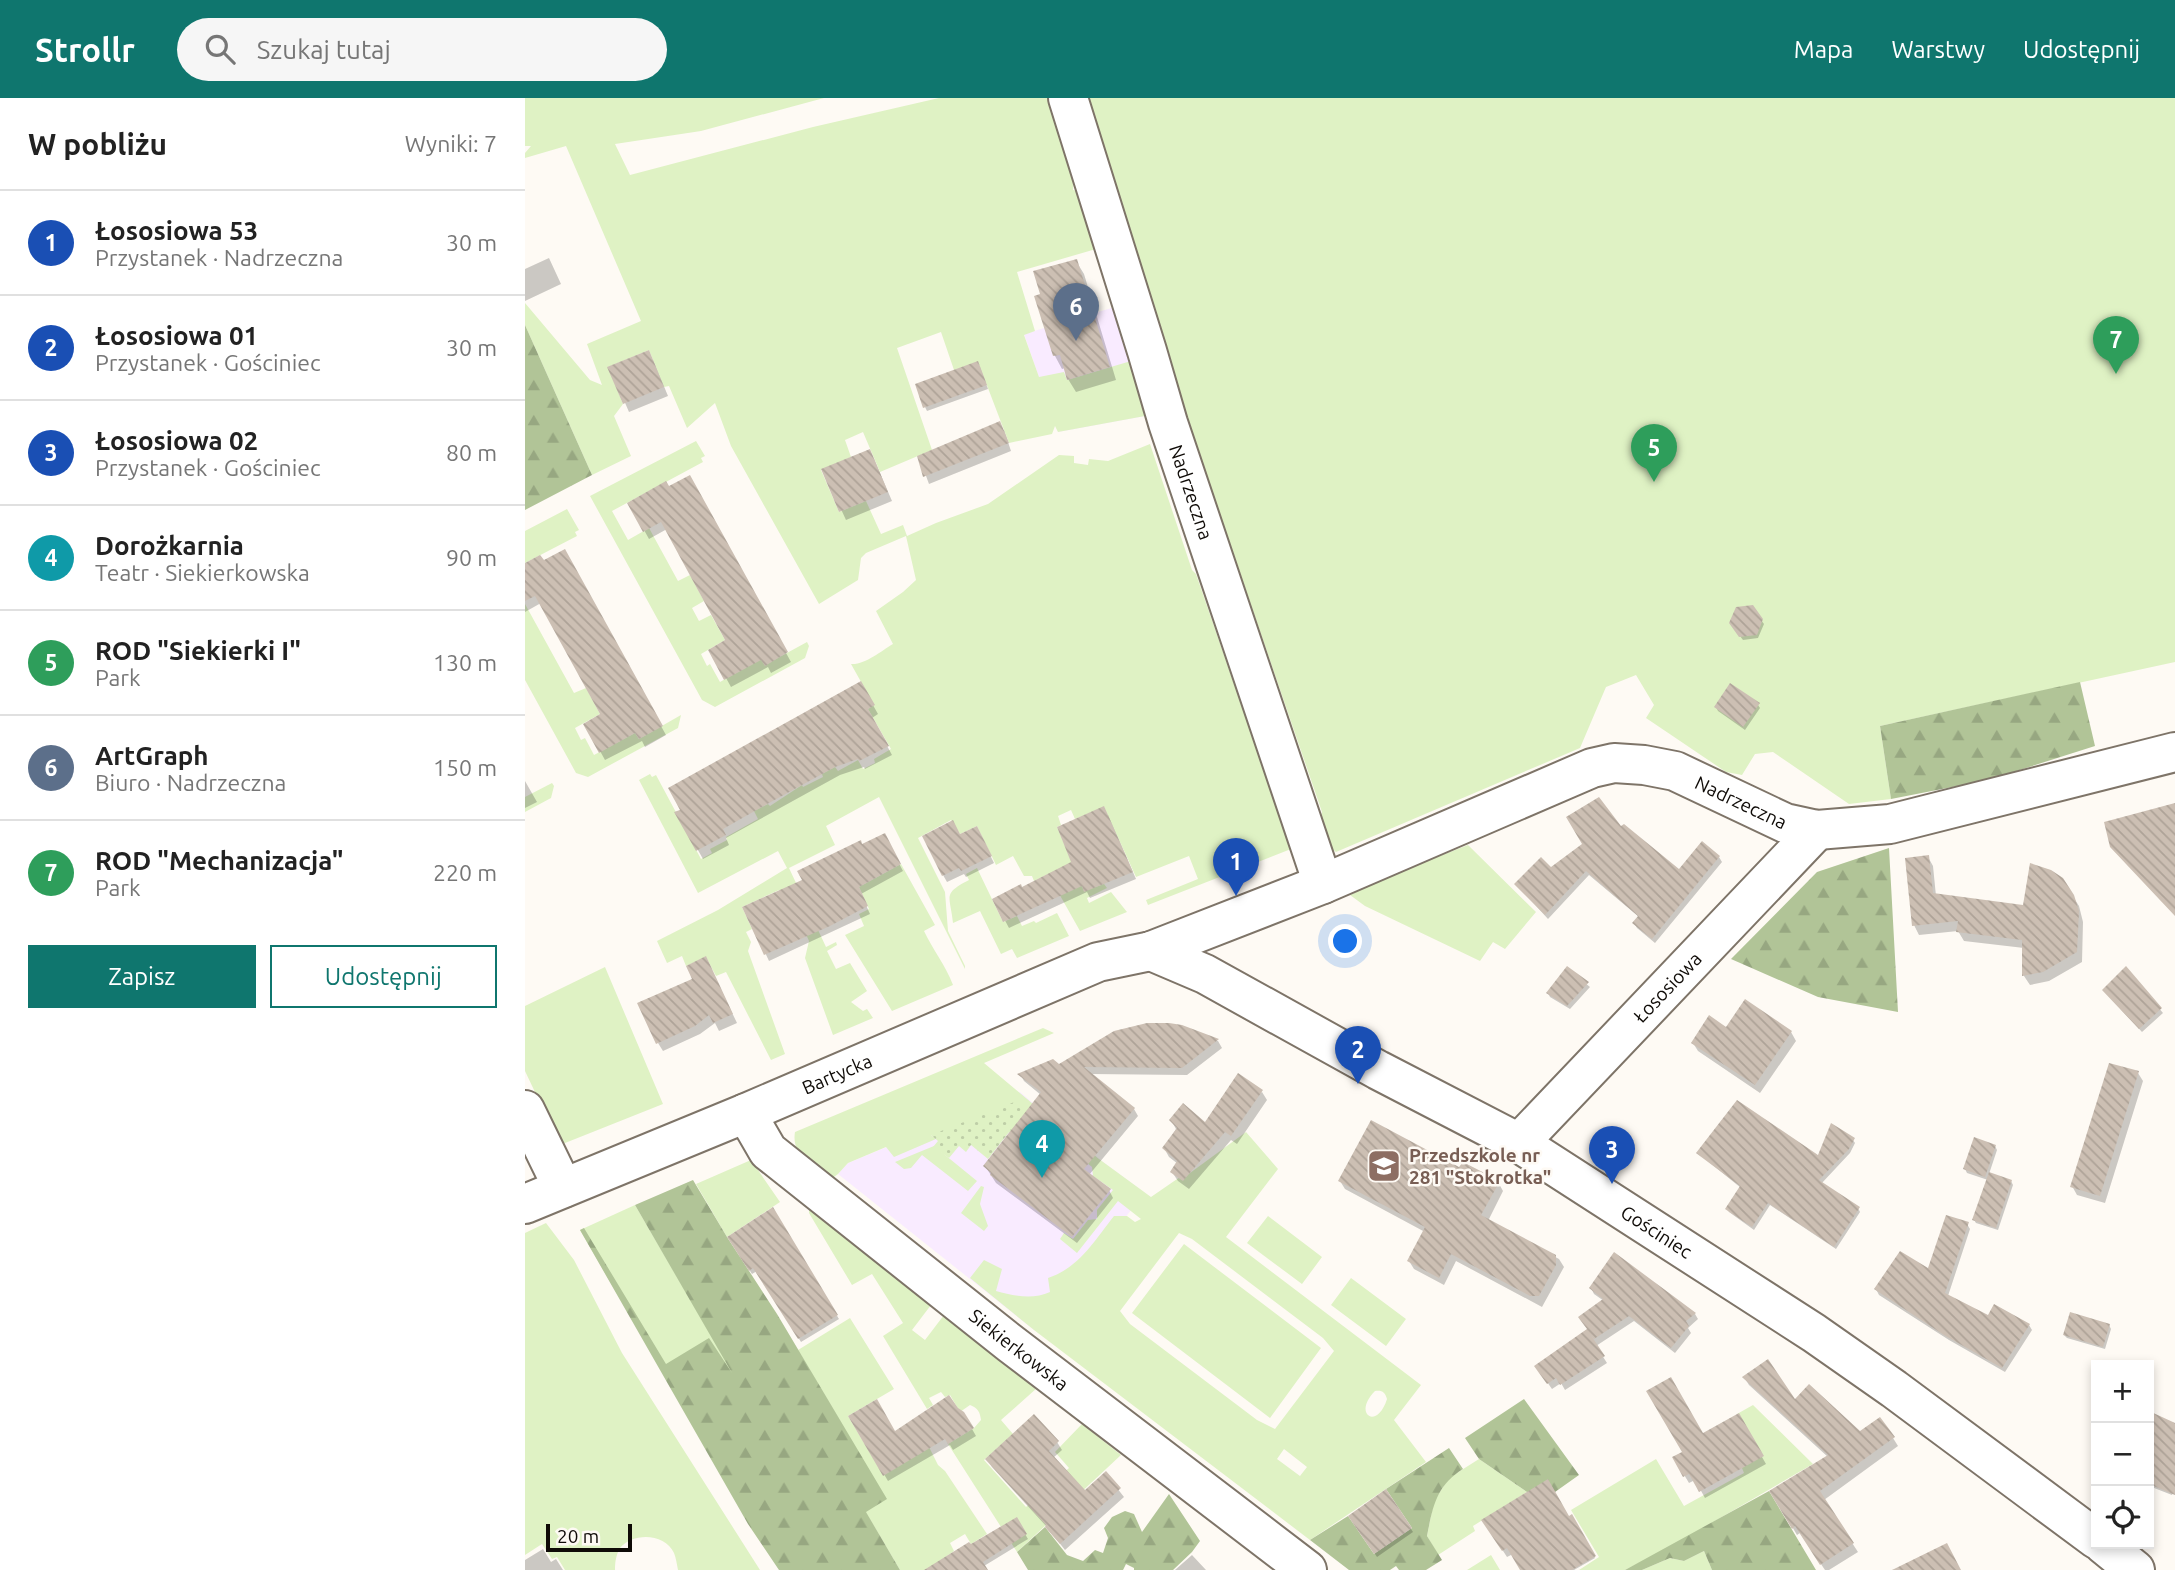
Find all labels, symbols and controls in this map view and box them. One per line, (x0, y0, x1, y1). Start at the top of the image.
search box (177, 18, 667, 81)
icon: search (201, 30, 239, 68)
text: Strollr (35, 31, 135, 68)
text: Szukaj tutaj (257, 35, 391, 64)
text: Mapa (1794, 36, 1853, 63)
text: Warstwy (1891, 36, 1985, 63)
text: Udostępnij (2023, 36, 2140, 63)
text: W pobliżu (28, 127, 167, 161)
text: Wyniki: 7 (405, 131, 497, 156)
text: Łososiowa 53 (95, 216, 258, 245)
text: 1 (45, 230, 57, 255)
text: 30 m (446, 230, 497, 255)
text: Przystanek · Nadrzeczna (95, 245, 343, 270)
pin: 6 (1053, 283, 1099, 341)
pin: 7 (2093, 316, 2139, 374)
text: Łososiowa 01 (95, 321, 258, 350)
text: 2 (45, 335, 57, 360)
text: 30 m (446, 335, 497, 360)
text: Przystanek · Gościniec (95, 350, 321, 375)
pin: 5 (1631, 424, 1677, 482)
text: Łososiowa 02 (95, 426, 258, 455)
text: 3 (45, 440, 57, 465)
text: 80 m (446, 440, 497, 465)
street label: Nadrzeczna (1165, 442, 1217, 543)
text: Przystanek · Gościniec (95, 455, 321, 480)
text: Dorożkarnia (95, 531, 244, 560)
text: 4 (45, 545, 57, 570)
text: 90 m (446, 545, 497, 570)
text: Teatr · Siekierkowska (95, 560, 310, 585)
text: ROD "Siekierki I" (95, 636, 301, 665)
text: 5 (45, 650, 57, 675)
text: 130 m (433, 650, 497, 675)
text: Park (95, 665, 141, 690)
text: ArtGraph (95, 741, 209, 770)
text: 6 (45, 755, 57, 780)
text: 150 m (433, 755, 497, 780)
text: Biuro · Nadrzeczna (95, 770, 286, 795)
street label: Nadrzeczna (1692, 771, 1791, 833)
pin: 1 (1213, 838, 1259, 896)
text: ROD "Mechanizacja" (95, 846, 344, 875)
text: 7 (45, 860, 57, 885)
text: 220 m (433, 860, 497, 885)
text: Park (95, 875, 141, 900)
your location (1328, 924, 1362, 958)
button: Zapisz (28, 945, 256, 1008)
button: Udostępnij (270, 945, 497, 1008)
street label: Łososiowa (1629, 947, 1706, 1027)
pin: 2 (1335, 1026, 1381, 1084)
street label: Bartycka (799, 1049, 875, 1099)
pin: 4 (1019, 1120, 1065, 1178)
pin: 3 (1589, 1126, 1635, 1184)
place label: Przedszkole nr 281 "Stokrotka" (1409, 1144, 1551, 1188)
school or university icon: Przedszkole nr 281 "Stokrotka" (1365, 1147, 1403, 1185)
street label: Gościniec (1617, 1201, 1696, 1263)
street label: Siekierkowska (965, 1304, 1073, 1395)
map controls (2091, 1360, 2154, 1549)
button: + (2091, 1360, 2154, 1423)
button: − (2091, 1423, 2154, 1486)
button: locate (2091, 1486, 2154, 1549)
scale bar (546, 1521, 632, 1553)
text: 20 m (557, 1525, 599, 1547)

